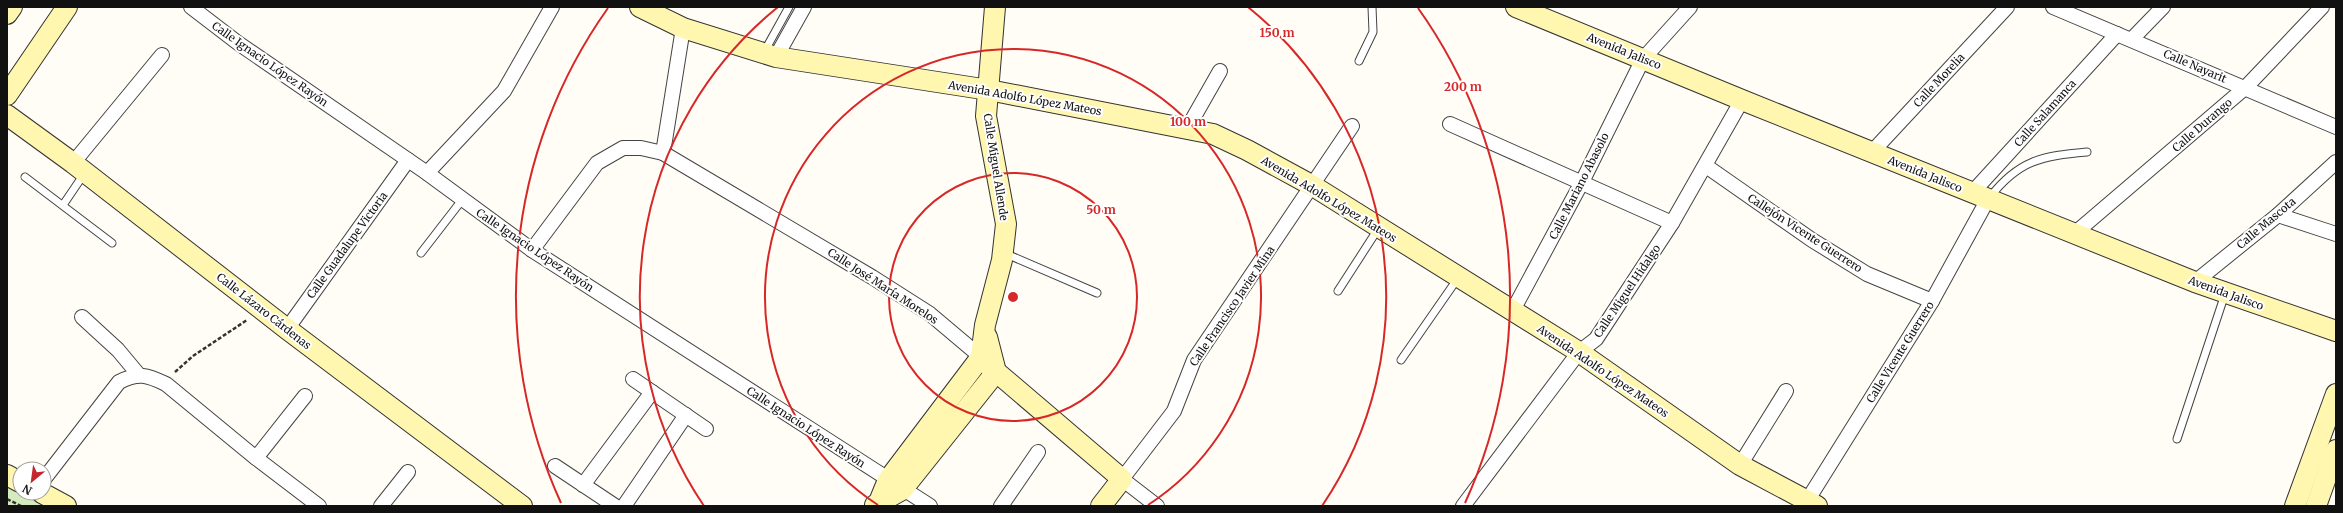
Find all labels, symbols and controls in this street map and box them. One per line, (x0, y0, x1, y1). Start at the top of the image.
street label: Calle Ignacio López Rayón (209, 19, 331, 110)
text: 150 m (1260, 25, 1295, 40)
street label: Avenida Jalisco (1584, 29, 1664, 72)
street label: Calle Nayarit (2161, 46, 2229, 86)
street label: Calle Morelia (1910, 50, 1968, 110)
street label: Calle Salamanca (2011, 76, 2079, 150)
street label: Avenida Adolfo López Mateos (946, 77, 1103, 118)
text: 200 m (1444, 79, 1482, 94)
street label: Calle Durango (2169, 95, 2235, 155)
street label: Calle Miguel Allende (981, 112, 1011, 222)
text: 100 m (1170, 114, 1206, 129)
street label: Calle Mariano Abasolo (1546, 130, 1612, 242)
street label: Avenida Adolfo López Mateos (1258, 152, 1399, 245)
street label: Avenida Jalisco (1885, 152, 1965, 195)
street label: Calle Guadalupe Victoria (304, 189, 391, 301)
street label: Callejón Vicente Guerrero (1745, 191, 1865, 276)
street label: Calle Mascota (2234, 194, 2298, 252)
text: 50 m (1086, 202, 1116, 217)
street label: Calle Ignacio López Rayón (474, 205, 597, 295)
street label: Calle Miguel Hidalgo (1591, 241, 1664, 340)
street label: Calle Francisco Javier Mina (1186, 243, 1278, 369)
street label: Calle José María Morelos (825, 245, 941, 327)
street label: Calle Lázaro Cárdenas (214, 270, 314, 352)
street label: Avenida Jalisco (2186, 273, 2266, 313)
centre of rings (1006, 290, 1020, 304)
street label: Calle Vicente Guerrero (1863, 298, 1937, 405)
street label: Avenida Adolfo López Mateos (1534, 321, 1671, 420)
street label: Calle Ignacio López Rayón (744, 383, 868, 471)
north arrow (12, 461, 52, 501)
text: N (20, 481, 34, 498)

